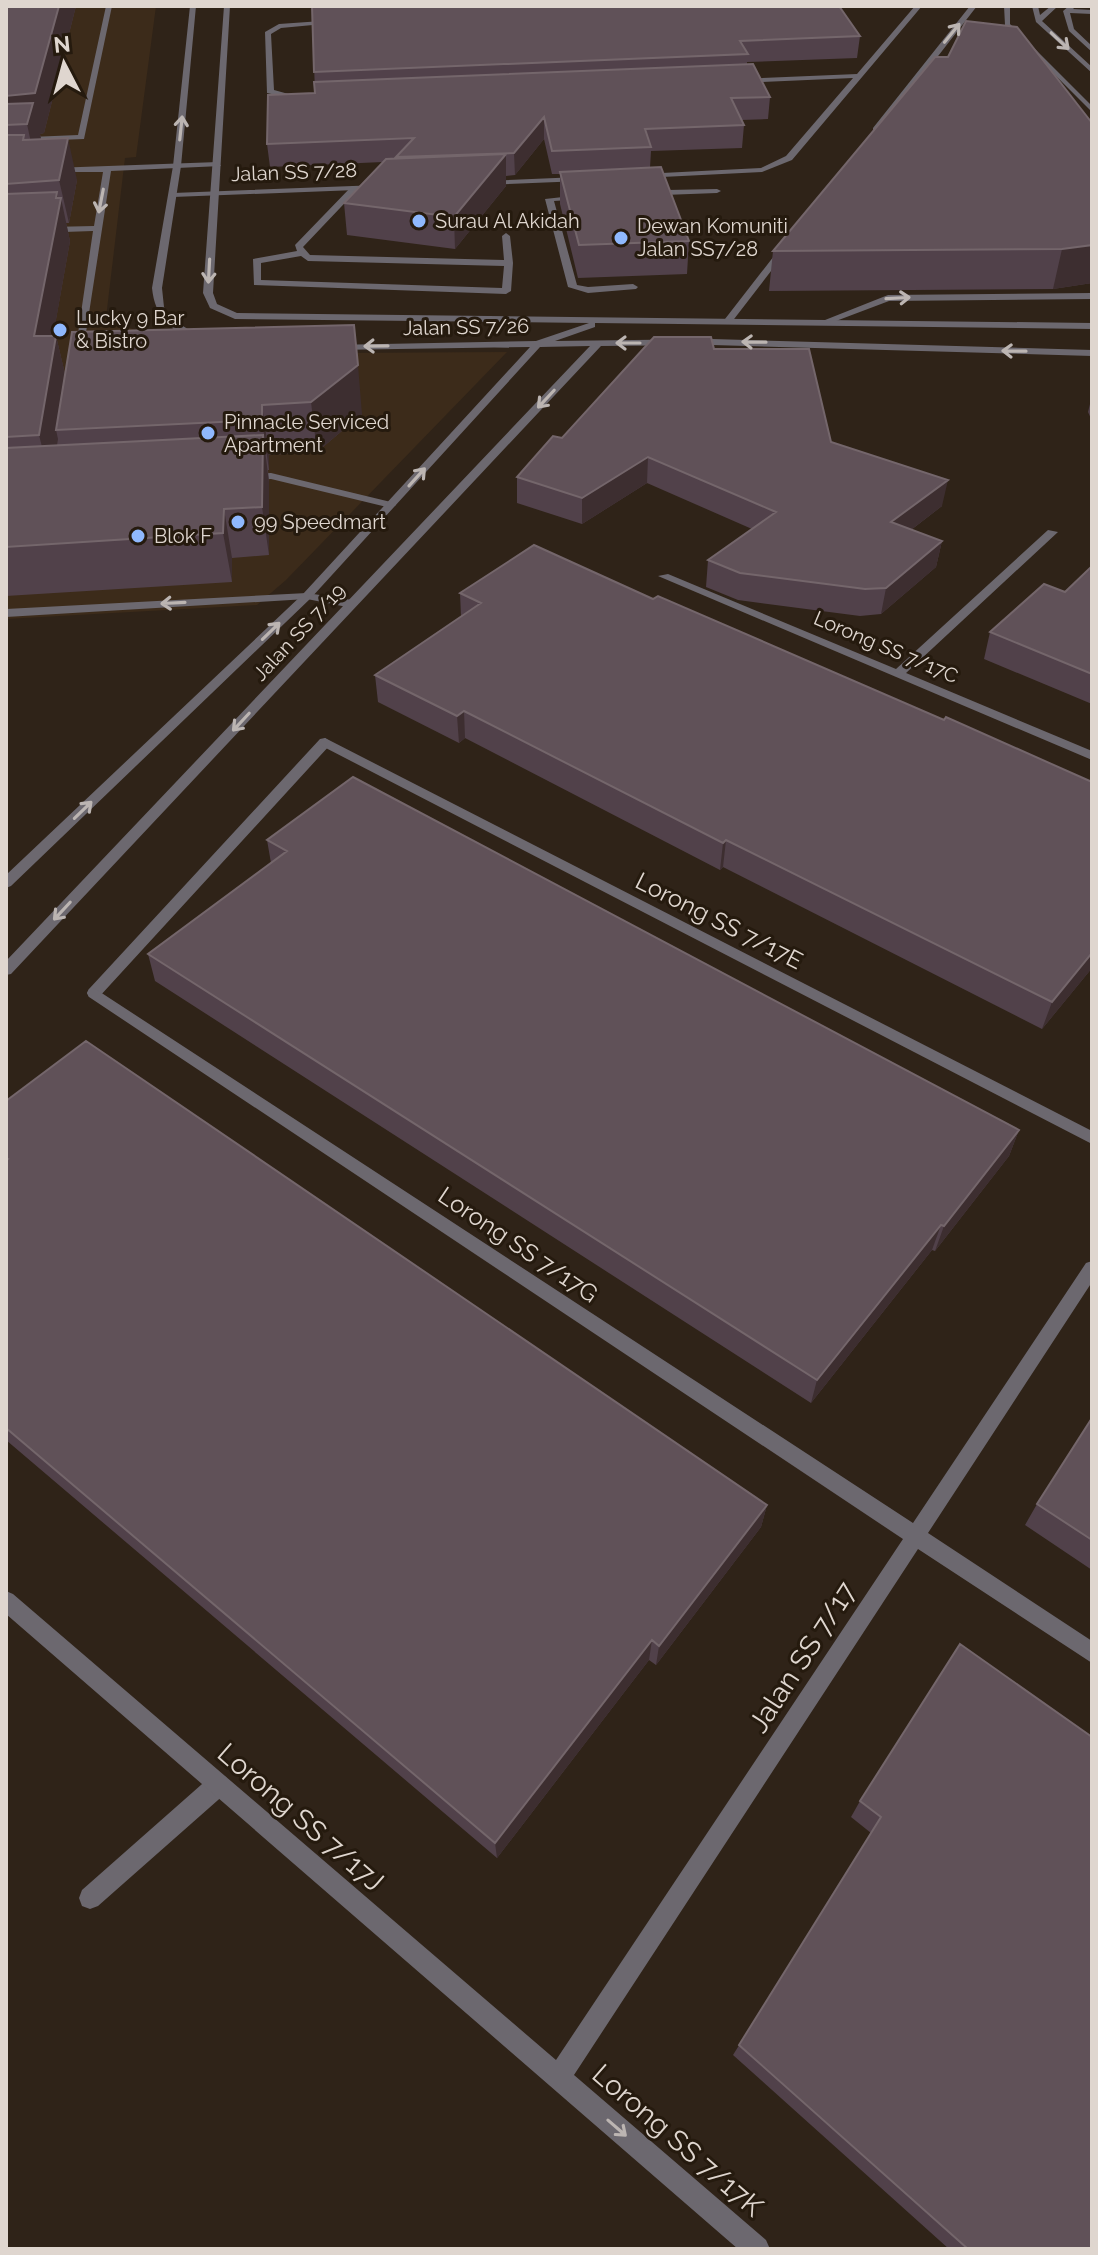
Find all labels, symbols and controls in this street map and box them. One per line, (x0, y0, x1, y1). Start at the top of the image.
one-way arrow (943, 23, 961, 44)
north arrow (24, 24, 104, 104)
text: N (52, 30, 72, 58)
one-way arrow (1049, 31, 1069, 50)
one-way arrow (173, 115, 188, 142)
street label: Jalan SS 7/28 (230, 158, 358, 186)
one-way arrow (93, 188, 108, 213)
place label: Surau Al Akidah (435, 209, 580, 233)
marker: Surau Al Akidah (410, 212, 428, 230)
place label: Dewan Komuniti Jalan SS7/28 (637, 214, 788, 261)
marker: Dewan Komuniti Jalan SS7/28 (612, 229, 630, 247)
one-way arrow (202, 257, 217, 284)
one-way arrow (885, 290, 911, 305)
place label: Lucky 9 Bar & Bistro (76, 306, 185, 353)
street label: Jalan SS 7/26 (403, 314, 529, 340)
marker: Lucky 9 Bar & Bistro (51, 321, 69, 339)
one-way arrow (615, 335, 642, 350)
one-way arrow (741, 335, 768, 350)
one-way arrow (363, 339, 390, 354)
one-way arrow (1001, 343, 1028, 359)
one-way arrow (537, 389, 556, 409)
place label: Pinnacle Serviced Apartment (224, 410, 389, 457)
marker: Pinnacle Serviced Apartment (199, 424, 217, 442)
one-way arrow (408, 467, 426, 487)
place label: 99 Speedmart (254, 510, 386, 534)
marker: 99 Speedmart (229, 513, 247, 531)
place label: Blok F (154, 524, 212, 548)
marker: Blok F (129, 527, 147, 545)
street label: Jalan SS 7/19 (248, 578, 350, 686)
one-way arrow (160, 596, 187, 611)
street label: Lorong SS 7/17C (810, 606, 962, 688)
one-way arrow (261, 621, 281, 640)
one-way arrow (232, 712, 251, 731)
one-way arrow (73, 801, 93, 820)
street label: Lorong SS 7/17E (631, 866, 808, 975)
one-way arrow (53, 901, 72, 921)
street label: Lorong SS 7/17G (433, 1181, 604, 1309)
street label: Jalan SS 7/17 (742, 1576, 863, 1739)
street label: Lorong SS 7/17J (211, 1736, 390, 1898)
street label: Lorong SS 7/17K (586, 2057, 770, 2223)
one-way arrow (607, 2119, 627, 2137)

